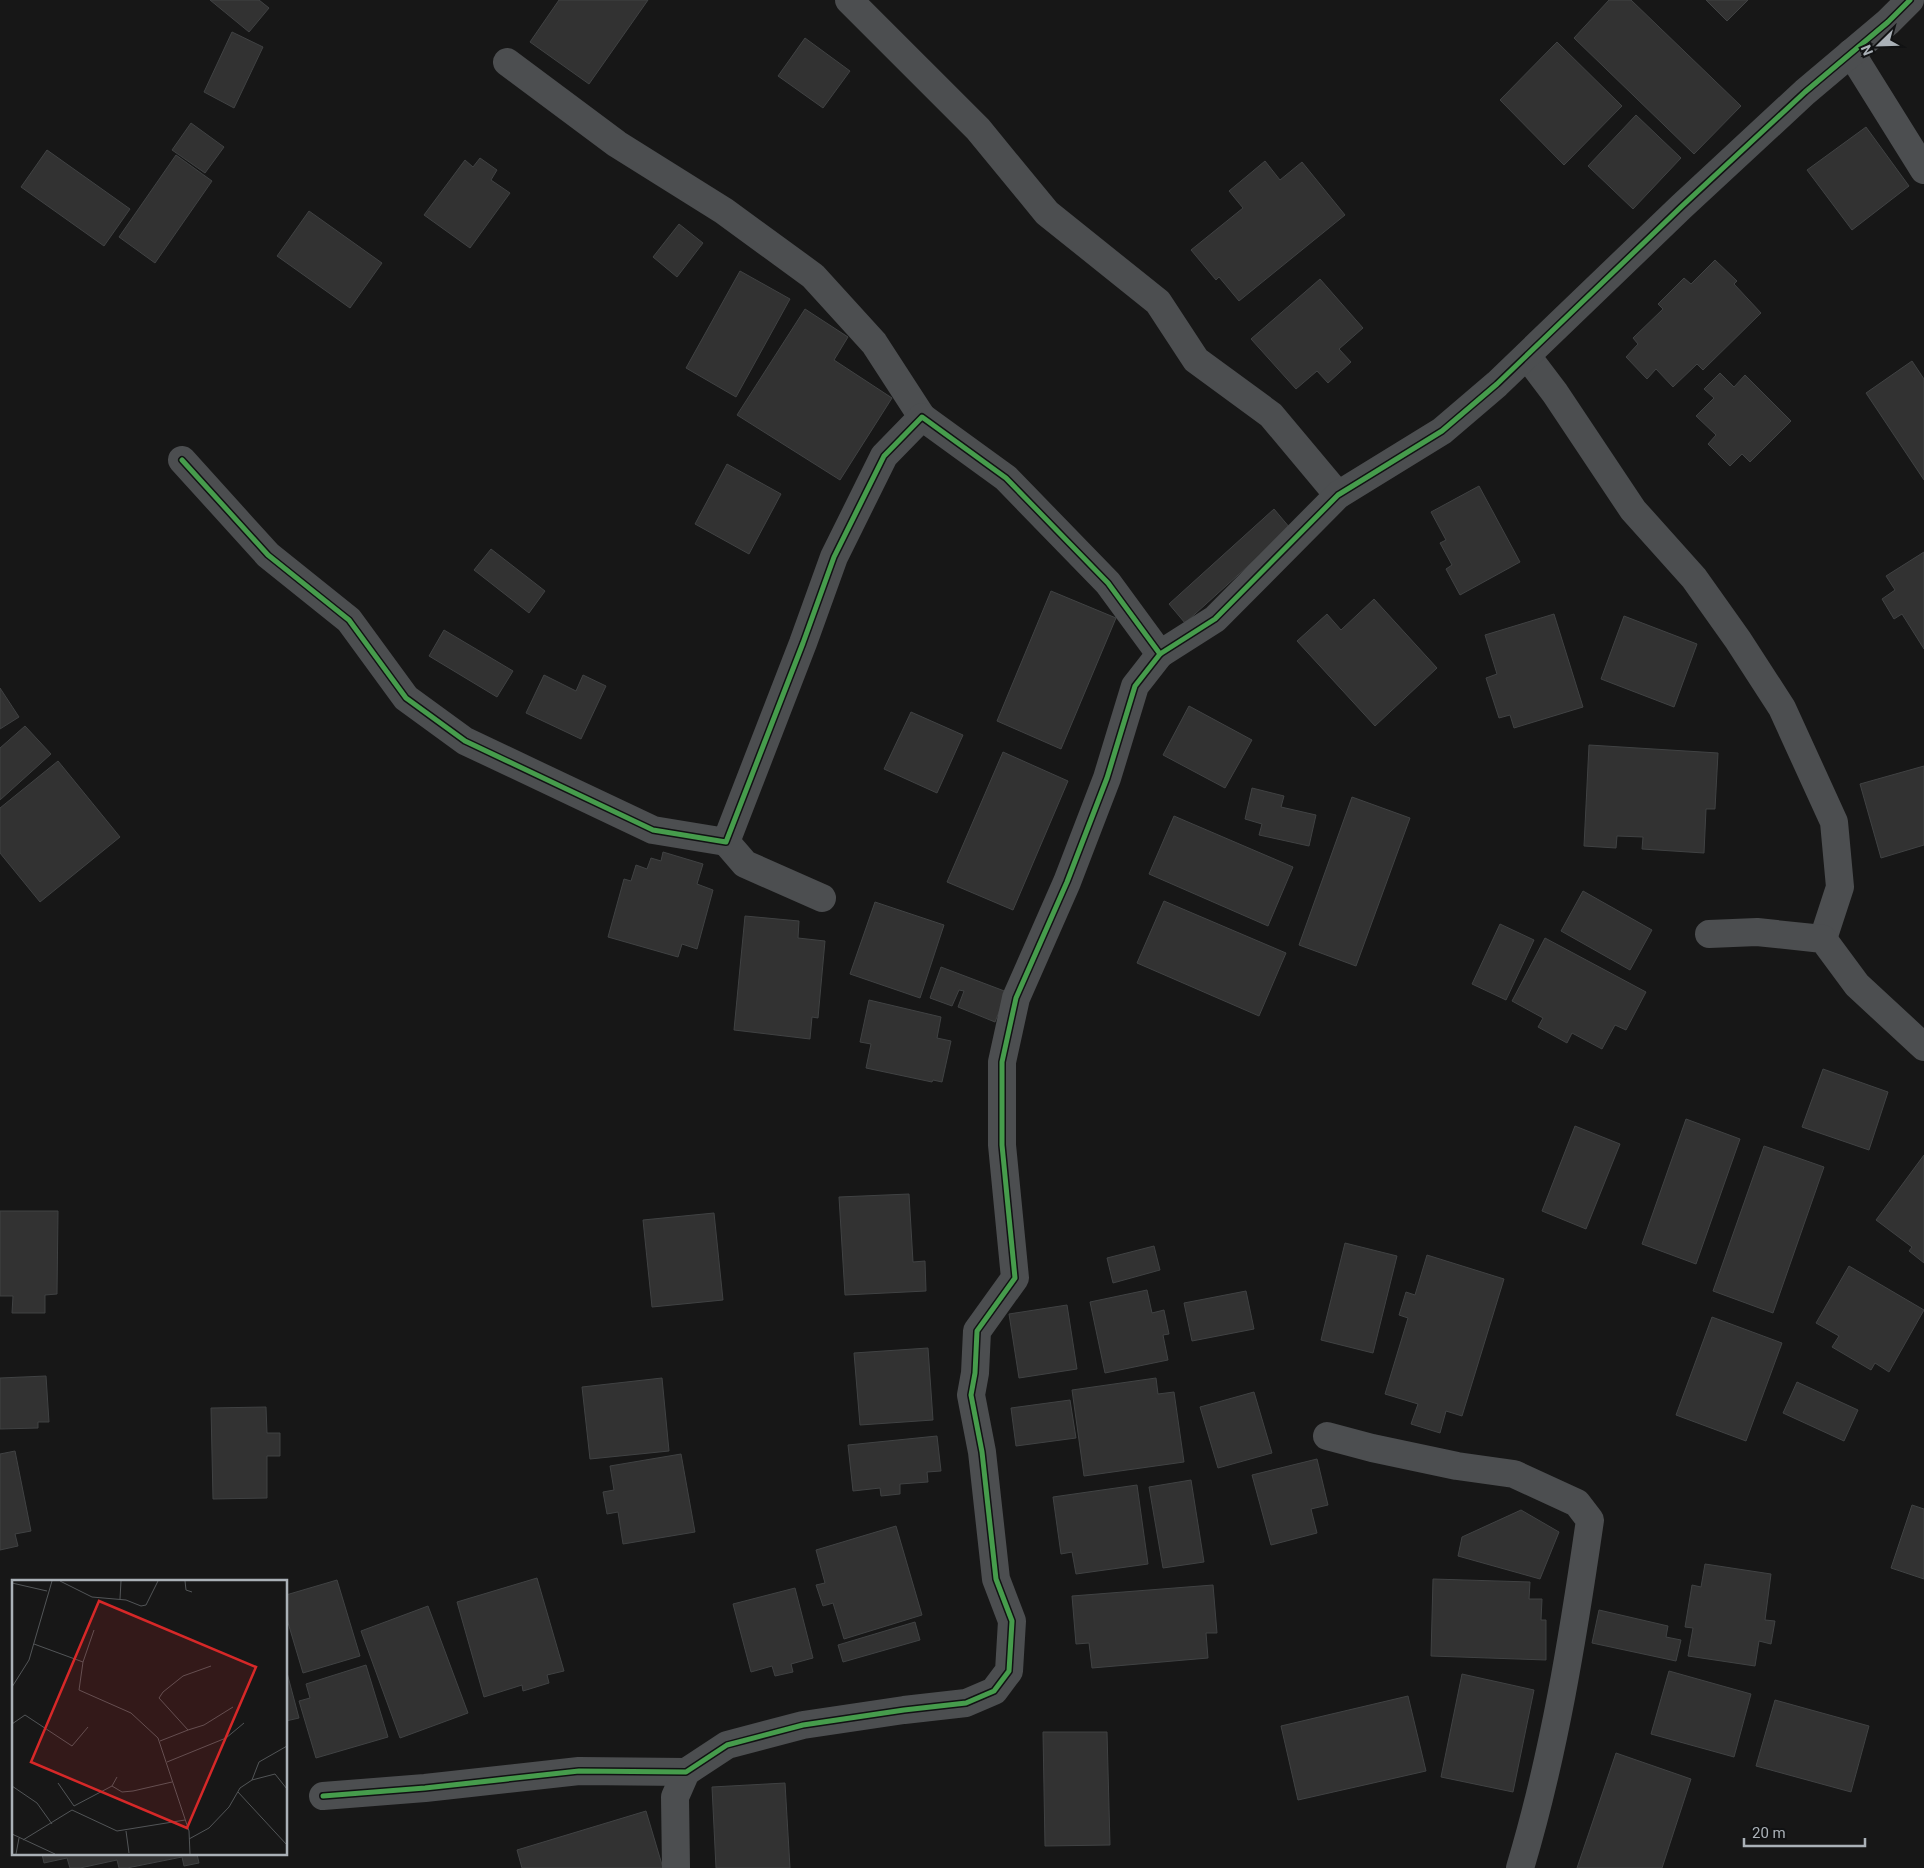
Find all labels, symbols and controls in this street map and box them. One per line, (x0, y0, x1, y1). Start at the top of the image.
north arrow (1854, 20, 1904, 70)
text: N (1858, 42, 1876, 58)
inset map (12, 1580, 288, 1856)
scale bar (1744, 1816, 1865, 1848)
text: 20 m (1752, 1824, 1786, 1842)

